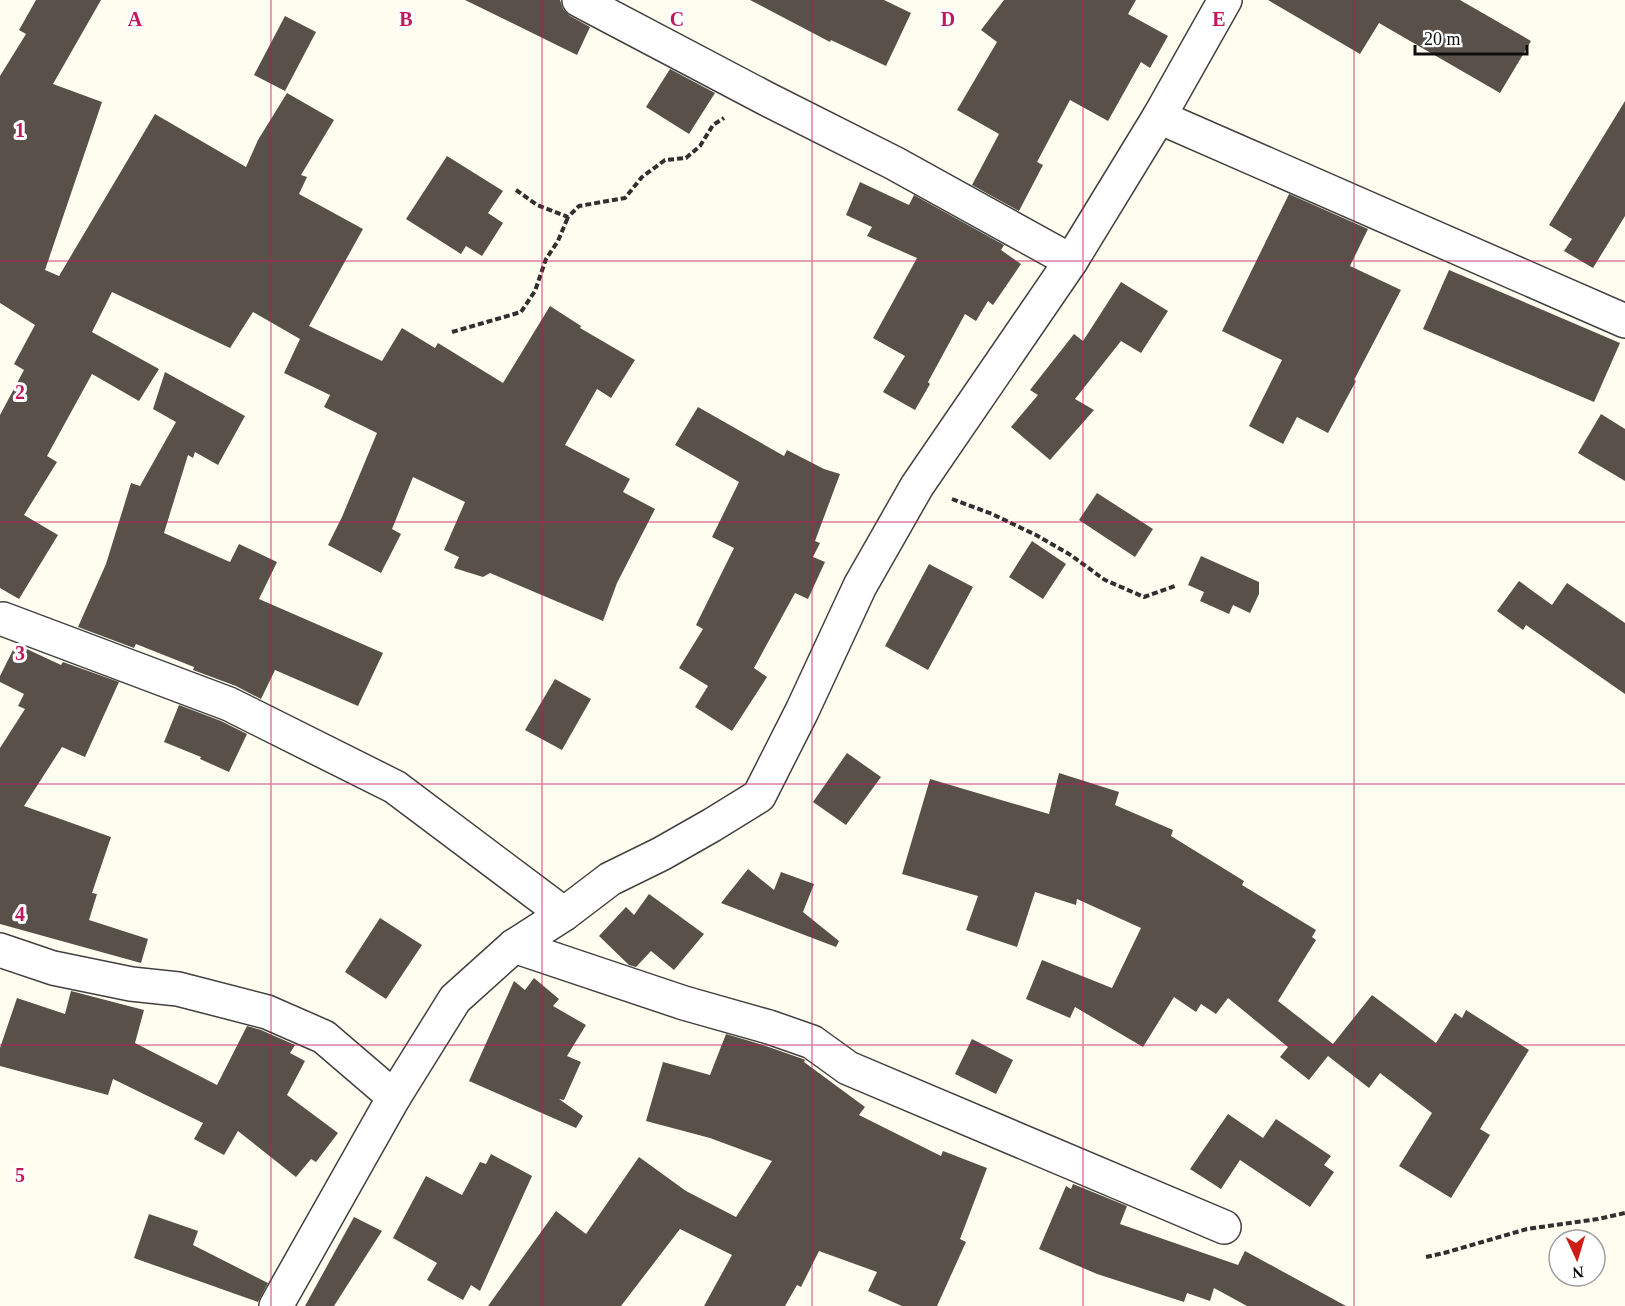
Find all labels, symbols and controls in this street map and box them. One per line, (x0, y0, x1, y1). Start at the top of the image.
text: A (128, 8, 143, 30)
text: B (399, 8, 413, 30)
text: C (670, 8, 684, 30)
text: D (941, 8, 955, 30)
text: E (1212, 8, 1226, 30)
scale bar (1415, 18, 1528, 56)
text: 20 m (1424, 29, 1461, 49)
text: 1 (15, 119, 25, 141)
text: 2 (15, 381, 25, 403)
text: 3 (15, 642, 25, 664)
text: 4 (15, 903, 25, 925)
text: 5 (15, 1164, 25, 1186)
north arrow (1547, 1228, 1607, 1288)
text: N (1571, 1264, 1584, 1281)

